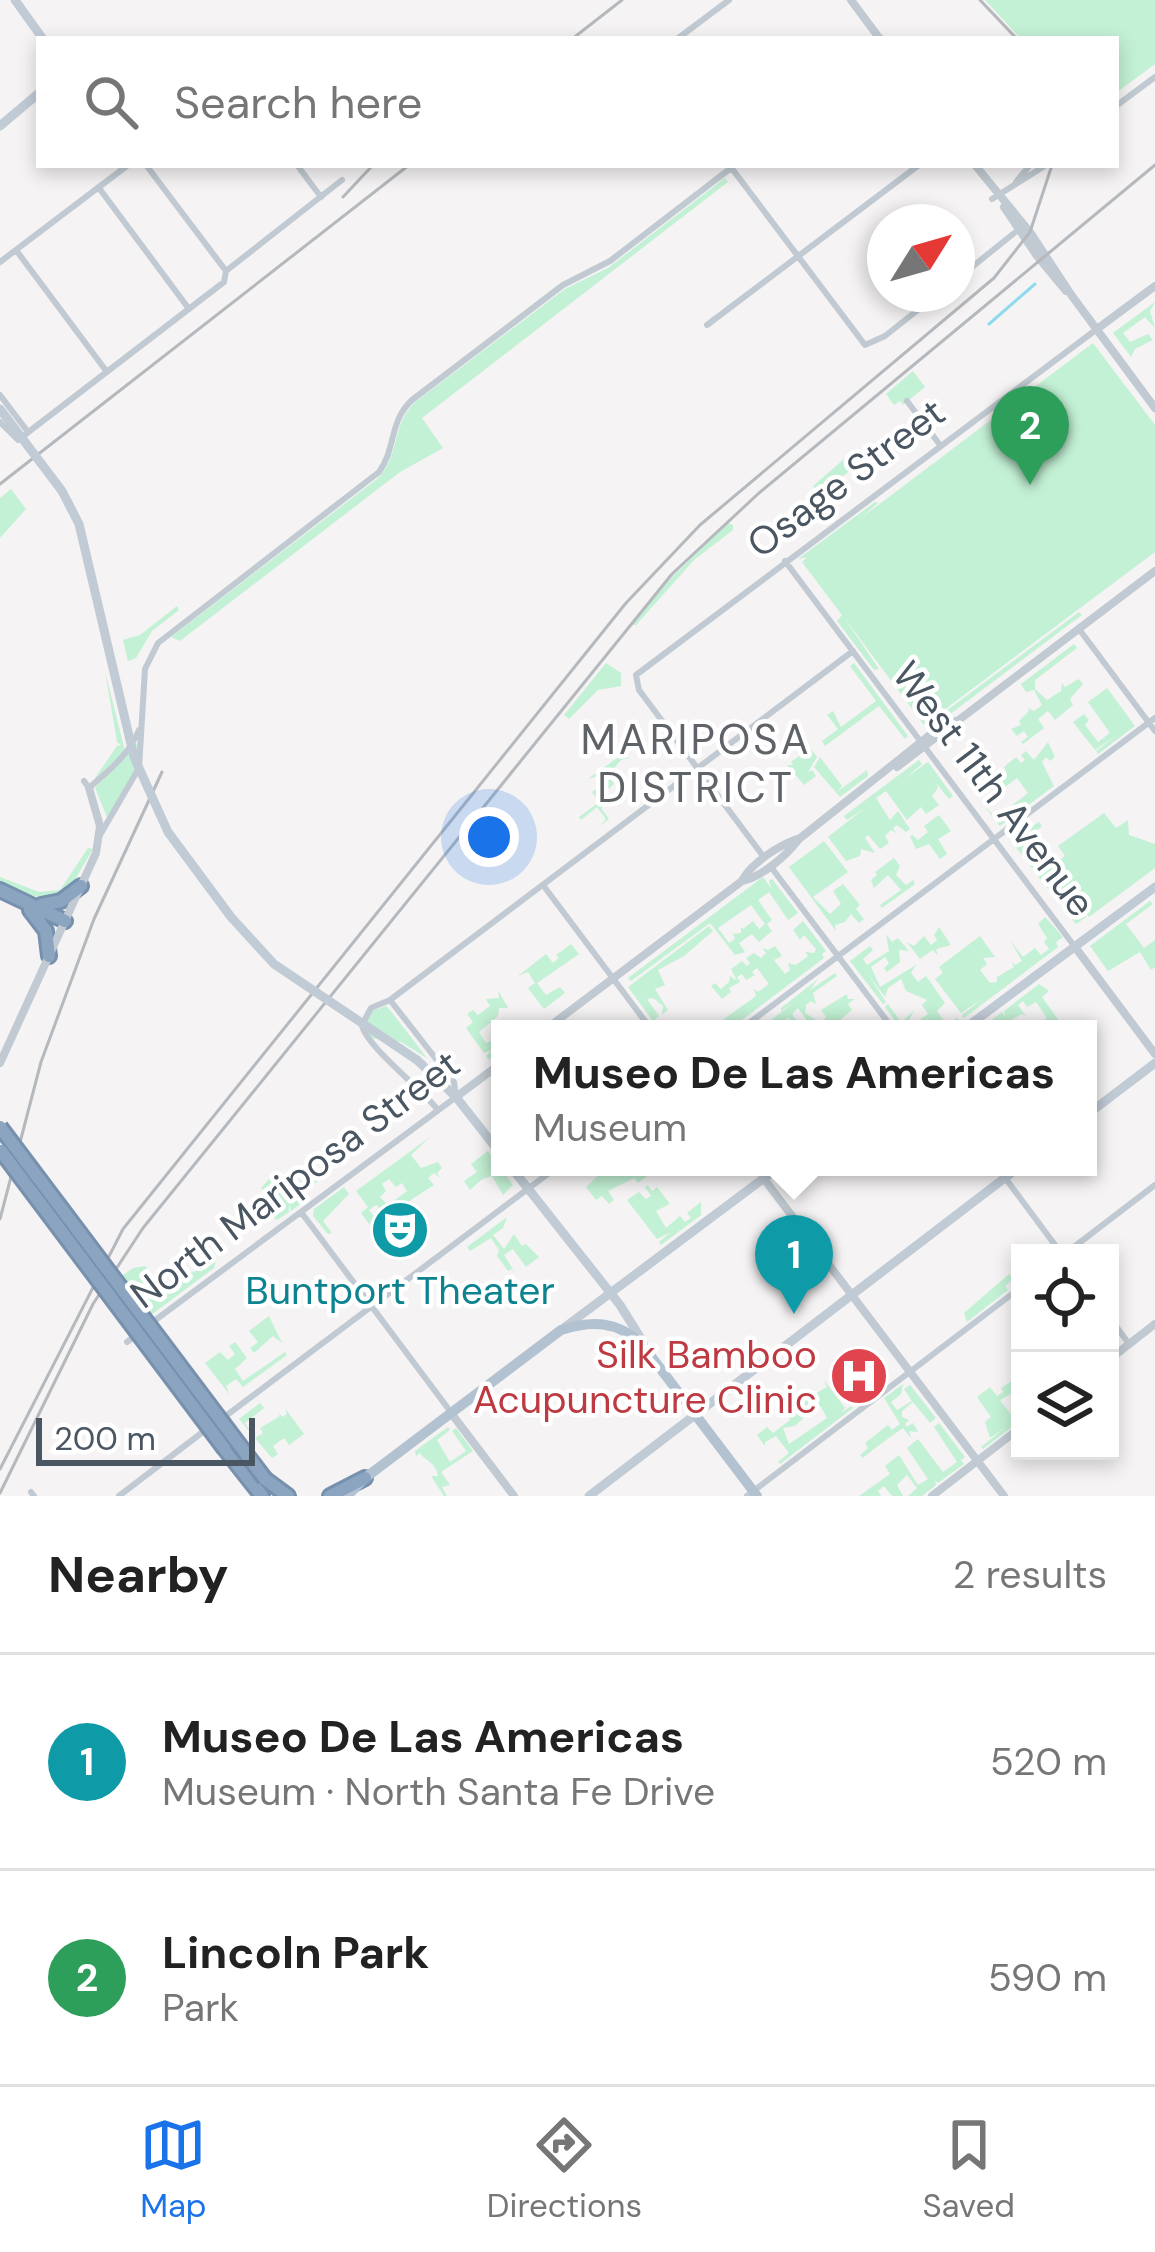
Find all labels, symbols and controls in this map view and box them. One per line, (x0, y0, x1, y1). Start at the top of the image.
search box (36, 36, 1119, 168)
icon: search (78, 69, 144, 135)
text: Search here (174, 73, 422, 132)
north arrow (867, 204, 975, 312)
pin: 2 (991, 386, 1069, 485)
street label: Osage Street (737, 387, 955, 569)
street label: West 11th Avenue (881, 651, 1107, 927)
district label: MARIPOSA DISTRICT (580, 712, 812, 815)
your location (459, 807, 519, 867)
popup (491, 1020, 1097, 1176)
street label: North Mariposa Street (120, 1038, 470, 1320)
text: Museo De Las Americas (533, 1043, 1055, 1102)
text: Museum (533, 1102, 687, 1153)
theatre icon: Buntport Theater (369, 1199, 431, 1261)
pin: 1 (755, 1215, 833, 1314)
map controls (1011, 1244, 1119, 1460)
button: locate (1011, 1244, 1119, 1352)
place label: Buntport Theater (245, 1265, 555, 1316)
place label: Silk Bamboo Acupuncture Clinic (473, 1329, 817, 1425)
hospital icon: Silk Bamboo Acupuncture Clinic (828, 1345, 890, 1407)
button: layers (1011, 1352, 1119, 1460)
scale bar (36, 1412, 255, 1465)
text: 200 m (54, 1417, 156, 1460)
text: Nearby (48, 1541, 229, 1608)
text: 2 results (953, 1549, 1107, 1600)
text: Museo De Las Americas (162, 1707, 684, 1766)
text: 1 (80, 1736, 94, 1787)
text: 520 m (990, 1736, 1107, 1787)
text: Museum · North Santa Fe Drive (162, 1766, 715, 1817)
text: Lincoln Park (162, 1923, 429, 1982)
text: 2 (76, 1952, 98, 2003)
text: 590 m (988, 1952, 1107, 2003)
text: Park (162, 1982, 239, 2033)
tab: Map (140, 2112, 207, 2227)
tab: Directions (487, 2112, 642, 2227)
tab: Saved (922, 2112, 1015, 2227)

